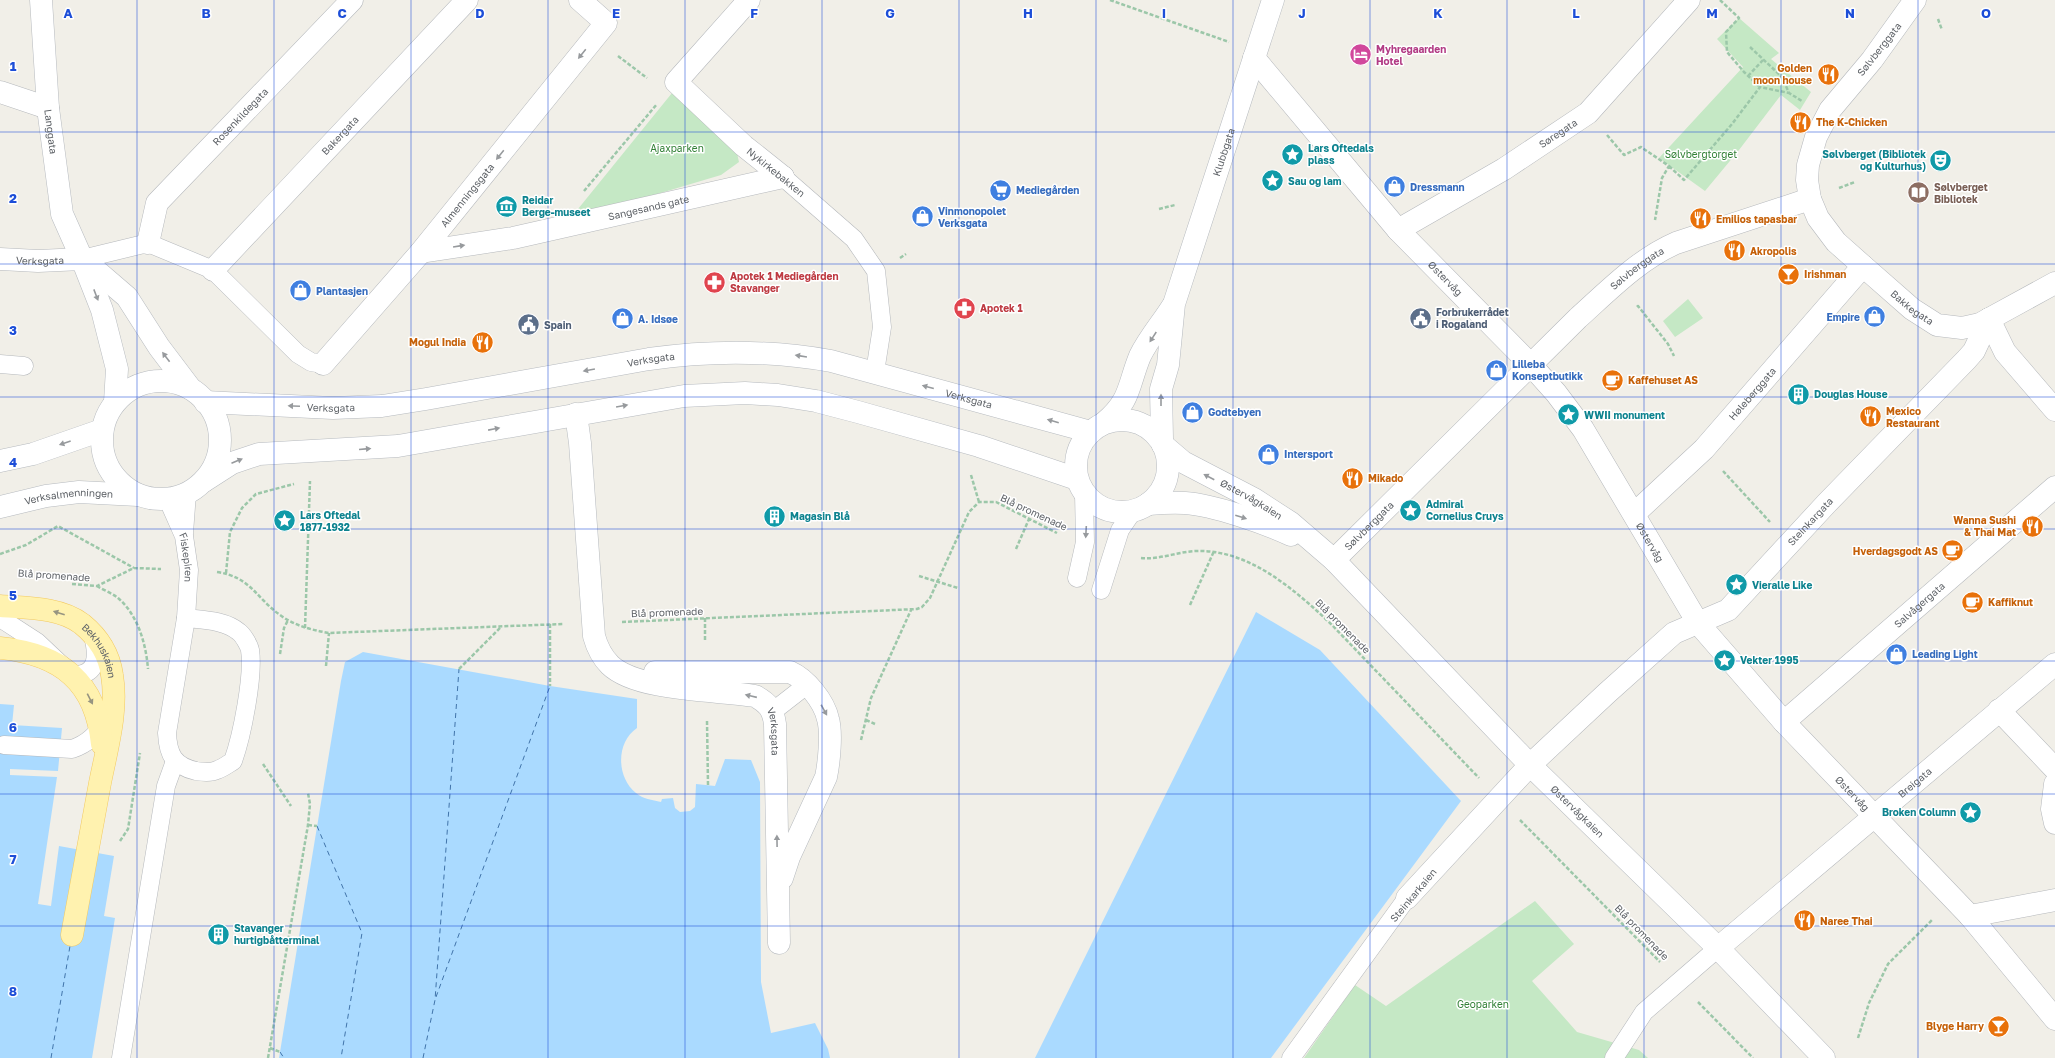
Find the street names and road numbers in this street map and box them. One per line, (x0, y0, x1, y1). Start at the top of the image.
street label: Sølvberggata (1854, 20, 1904, 78)
street label: Rosenkildegata (210, 85, 270, 148)
street label: Langgata (42, 108, 60, 155)
street label: Bakergata (319, 113, 361, 157)
street label: Søregata (1536, 116, 1579, 150)
street label: Klubbgata (1210, 127, 1237, 178)
street label: Nykirkebakken (744, 145, 808, 199)
street label: Almenningsgata (438, 161, 496, 229)
street label: Sangesands gate (607, 192, 690, 222)
street label: Sølvberggata (1607, 244, 1666, 292)
street label: Verksgata (16, 254, 64, 267)
street label: Østervåg (1426, 258, 1465, 298)
street label: Bakkegata (1888, 287, 1936, 327)
street label: Verksgata (626, 350, 675, 369)
street label: Høleberggata (1726, 365, 1778, 422)
street label: Verksgata (944, 387, 994, 411)
street label: Verksgata (307, 401, 355, 414)
street label: Østervågkaien (1218, 476, 1285, 522)
street label: Verksalmenningen (23, 486, 114, 507)
street label: Blå promenade (999, 491, 1070, 533)
street label: Steinkargata (1785, 495, 1835, 548)
street label: Sølvberggata (1342, 499, 1396, 552)
street label: Østervåg (1634, 520, 1666, 564)
street label: Fiskepiren (177, 531, 195, 583)
street label: Blå promenade (17, 566, 91, 584)
street label: Salvågergata (1891, 579, 1947, 630)
street label: Blå promenade (1313, 596, 1373, 656)
street label: Blå promenade (631, 605, 704, 619)
street label: Bekhuskaien (80, 621, 118, 679)
street label: Verksgata (765, 705, 782, 756)
street label: Breigata (1895, 765, 1934, 800)
street label: Østervåg (1833, 773, 1872, 813)
street label: Østervågkaien (1548, 783, 1607, 840)
street label: Steinkarkaien (1387, 866, 1439, 924)
street label: Blå promenade (1613, 902, 1672, 962)

